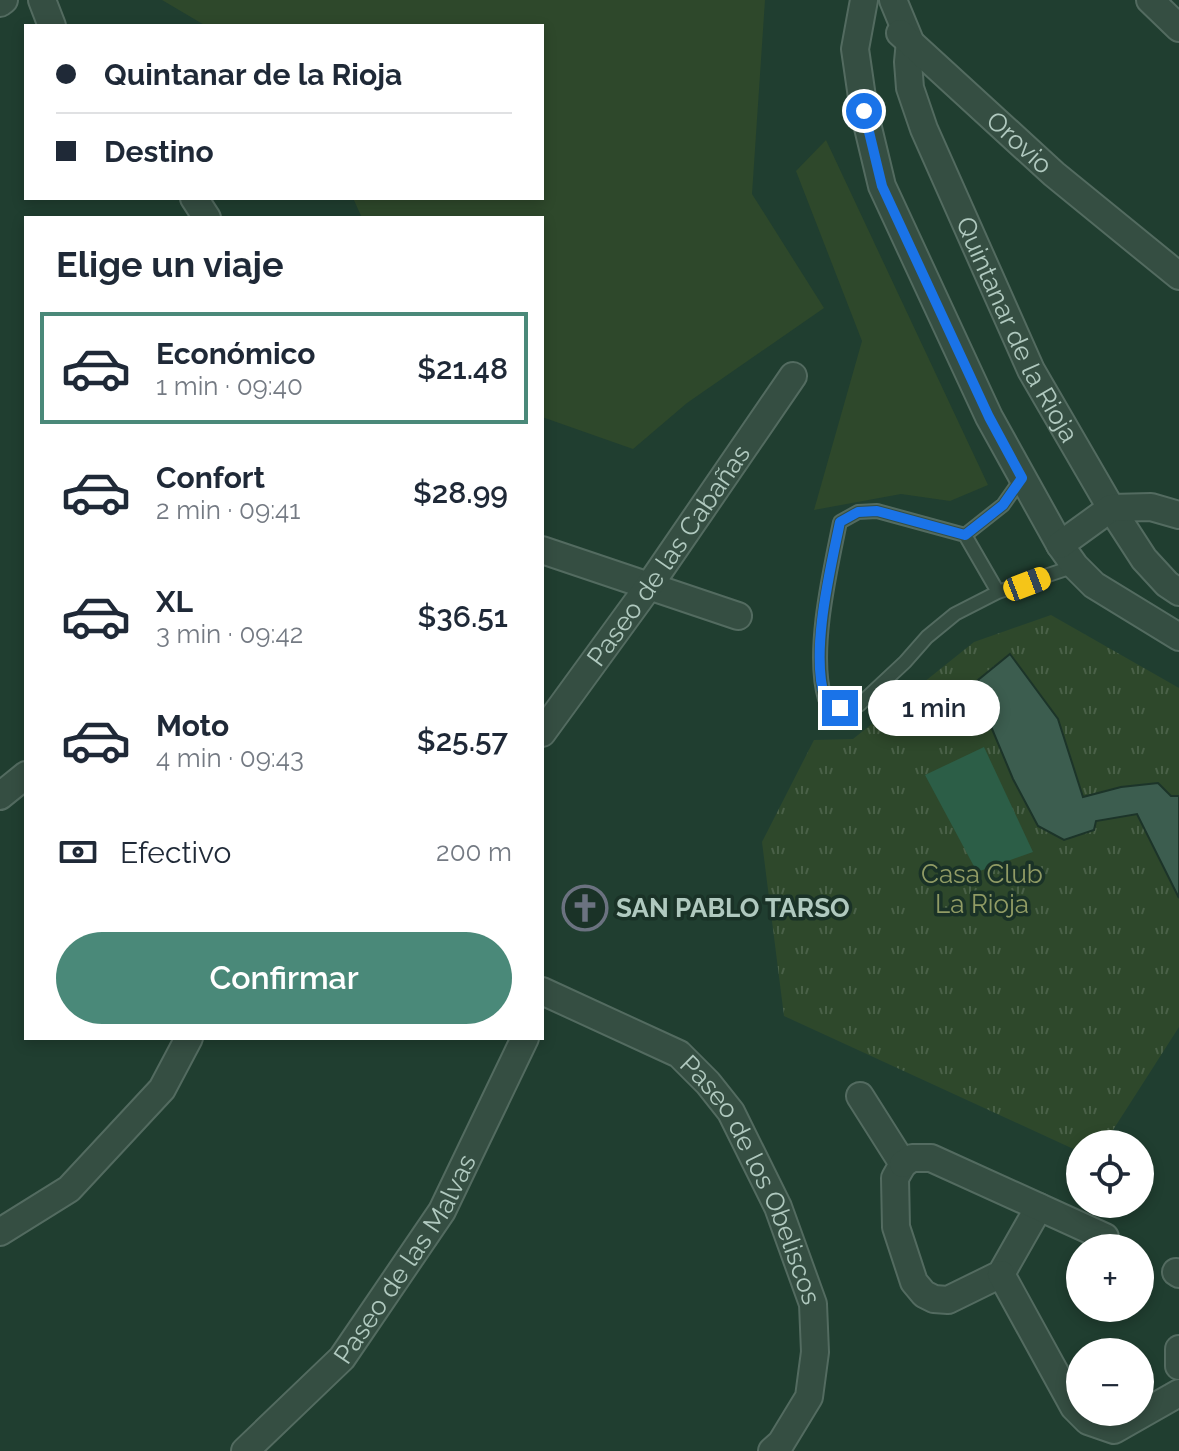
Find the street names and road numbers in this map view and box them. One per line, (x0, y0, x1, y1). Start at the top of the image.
street label: Orovio (981, 105, 1058, 180)
street label: Quintanar de la Rioja (950, 212, 1085, 448)
street label: Paseo de las Cabañas (581, 439, 756, 672)
street label: Paseo de los Obeliscos (674, 1049, 827, 1308)
street label: Paseo de las Malvas (328, 1149, 482, 1369)

